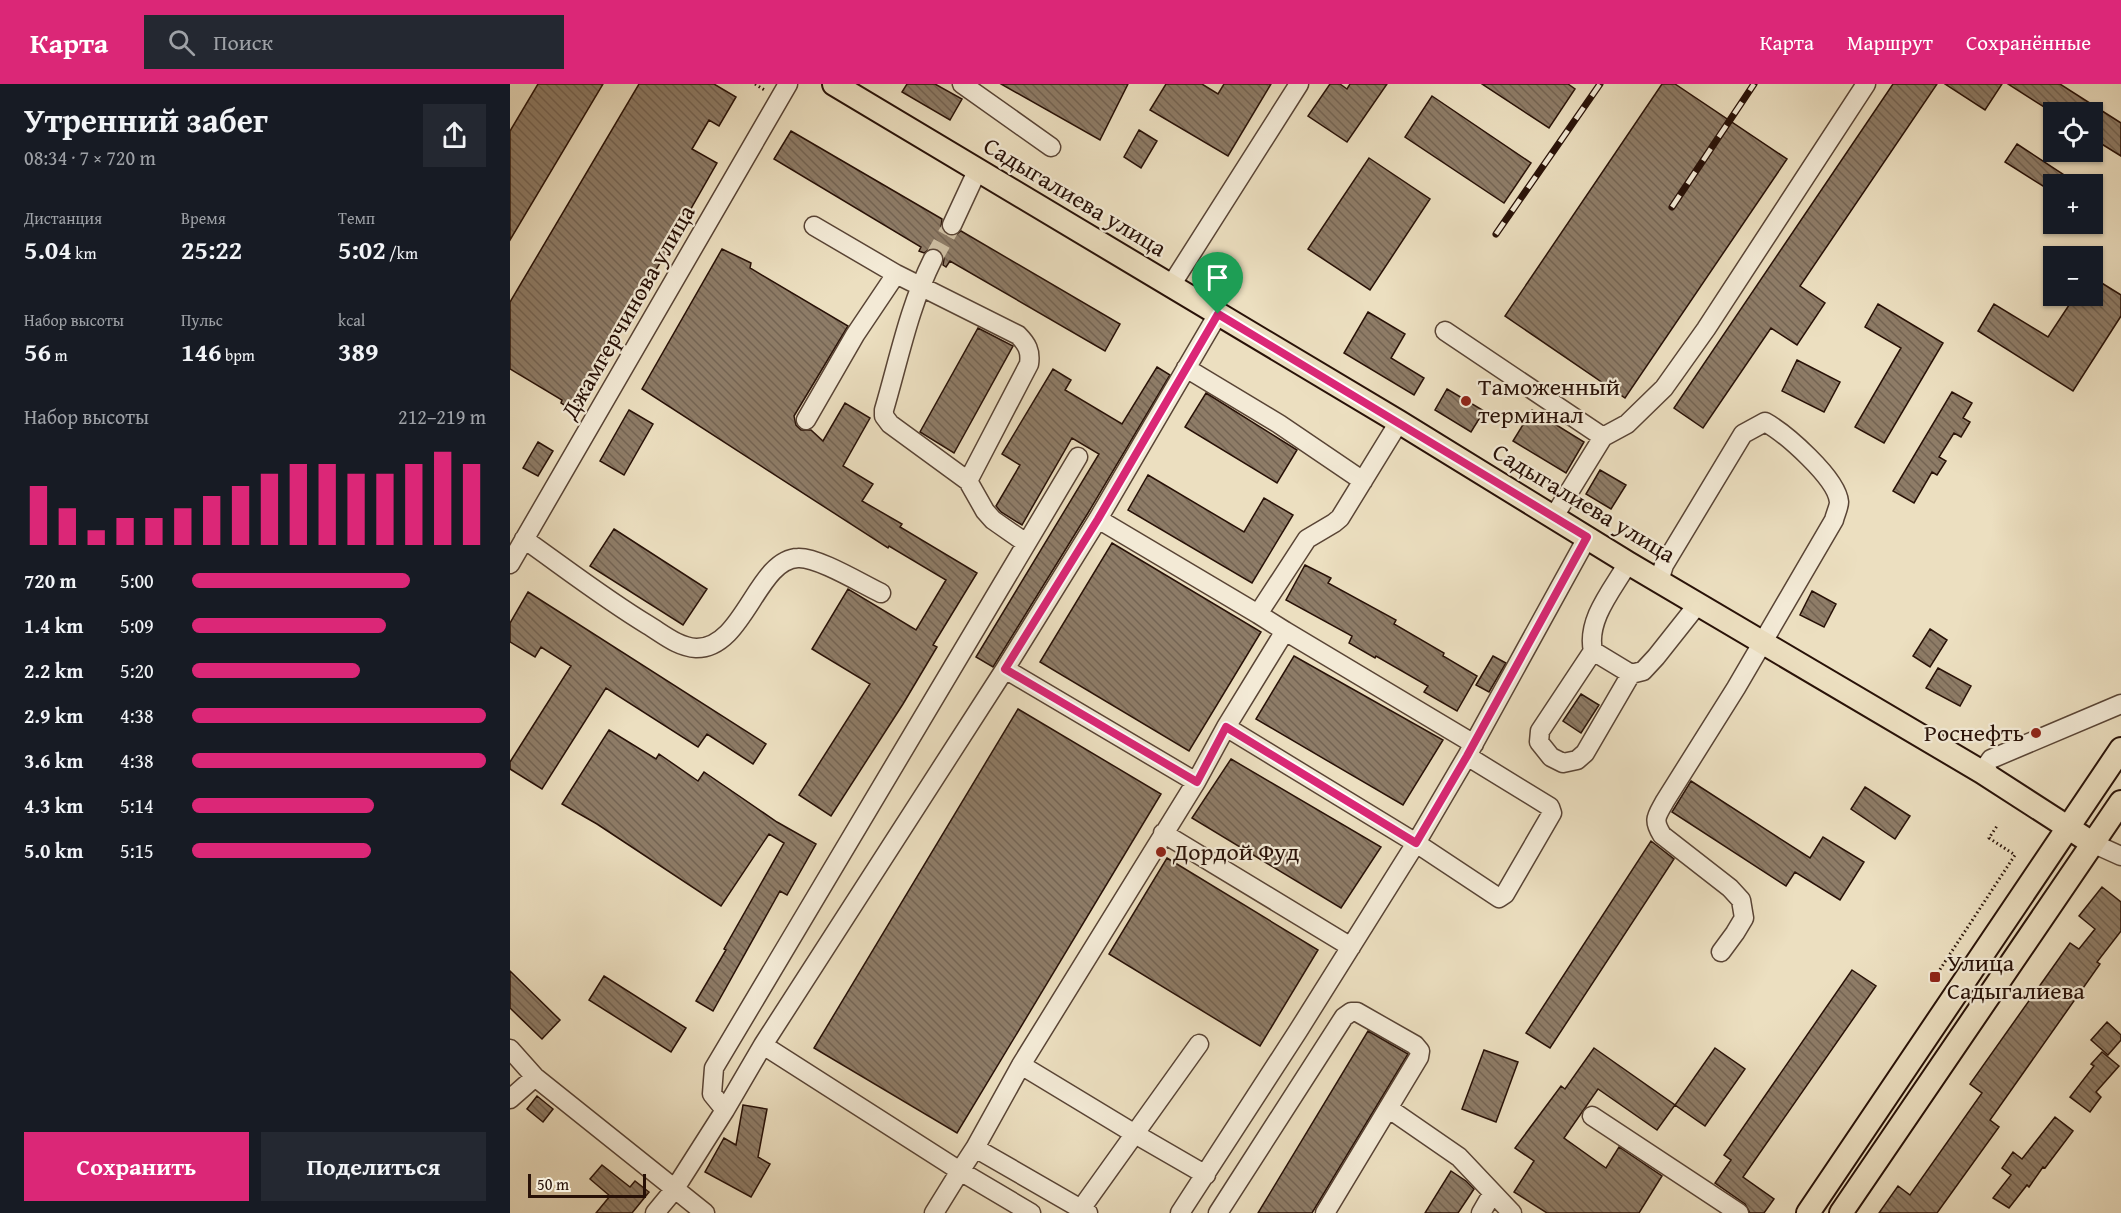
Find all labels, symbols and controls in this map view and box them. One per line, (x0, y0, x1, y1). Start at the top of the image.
search box (144, 15, 564, 69)
text: Карта (30, 22, 108, 63)
icon: search (165, 26, 198, 59)
text: Поиск (213, 26, 273, 58)
text: Карта (1760, 27, 1814, 58)
text: Маршрут (1847, 27, 1933, 58)
text: Сохранённые (1966, 27, 2091, 58)
text: Утренний забег (24, 96, 268, 144)
map controls (2043, 102, 2103, 306)
button: locate (2043, 102, 2103, 162)
button: share (423, 104, 486, 167)
street label: Садыгалиева улица (977, 128, 1174, 265)
text: 08:34 · 7 × 720 m (24, 143, 156, 172)
button: + (2043, 174, 2103, 234)
street label: Джамгерчинова улица (551, 198, 704, 426)
text: Дистанция (24, 206, 102, 230)
text: Время (181, 206, 226, 230)
text: Темп (338, 206, 375, 230)
text: 5.04 (24, 230, 72, 269)
text: 25:22 (181, 230, 242, 269)
text: 5:02 (338, 230, 386, 269)
text: km (72, 241, 96, 265)
text: /km (386, 241, 418, 265)
button: − (2043, 246, 2103, 306)
pin (1192, 252, 1243, 314)
icon: arrive (1201, 261, 1234, 294)
text: Набор высоты (24, 308, 124, 332)
text: Пульс (181, 308, 223, 332)
text: kcal (338, 308, 365, 332)
text: 56 (24, 332, 51, 371)
text: 146 (181, 332, 221, 371)
text: 389 (338, 332, 378, 371)
text: m (51, 343, 68, 367)
text: bpm (221, 343, 255, 367)
place label: Таможенный терминал (1478, 369, 1620, 432)
marker: Таможенный терминал (1459, 394, 1473, 408)
text: Набор высоты (24, 402, 149, 431)
text: 212–219 m (398, 402, 486, 431)
street label: Садыгалиева улица (1486, 434, 1683, 571)
text: 720 m (24, 566, 77, 595)
text: 5:00 (120, 566, 154, 595)
text: 1.4 km (24, 611, 83, 640)
text: 5:09 (120, 611, 154, 640)
text: 2.2 km (24, 656, 83, 685)
text: 5:20 (120, 656, 154, 685)
text: 2.9 km (24, 701, 83, 730)
text: 4:38 (120, 701, 154, 730)
place label: Роснефть (1924, 715, 2024, 750)
marker: Роснефть (2029, 726, 2043, 740)
text: 3.6 km (24, 746, 83, 775)
text: 4:38 (120, 746, 154, 775)
text: 4.3 km (24, 791, 83, 820)
text: 5:14 (120, 791, 154, 820)
place label: Дордой Фуд (1172, 834, 1299, 869)
text: 5.0 km (24, 836, 83, 865)
text: 5:15 (120, 836, 154, 865)
marker: Дордой Фуд (1154, 845, 1168, 859)
place label: Улица Садыгалиева (1947, 945, 2085, 1008)
marker: Улица Садыгалиева (1928, 970, 1942, 984)
button: Сохранить (24, 1132, 249, 1201)
button: Поделиться (261, 1132, 486, 1201)
scale bar (528, 1171, 646, 1198)
text: 50 m (537, 1172, 569, 1196)

